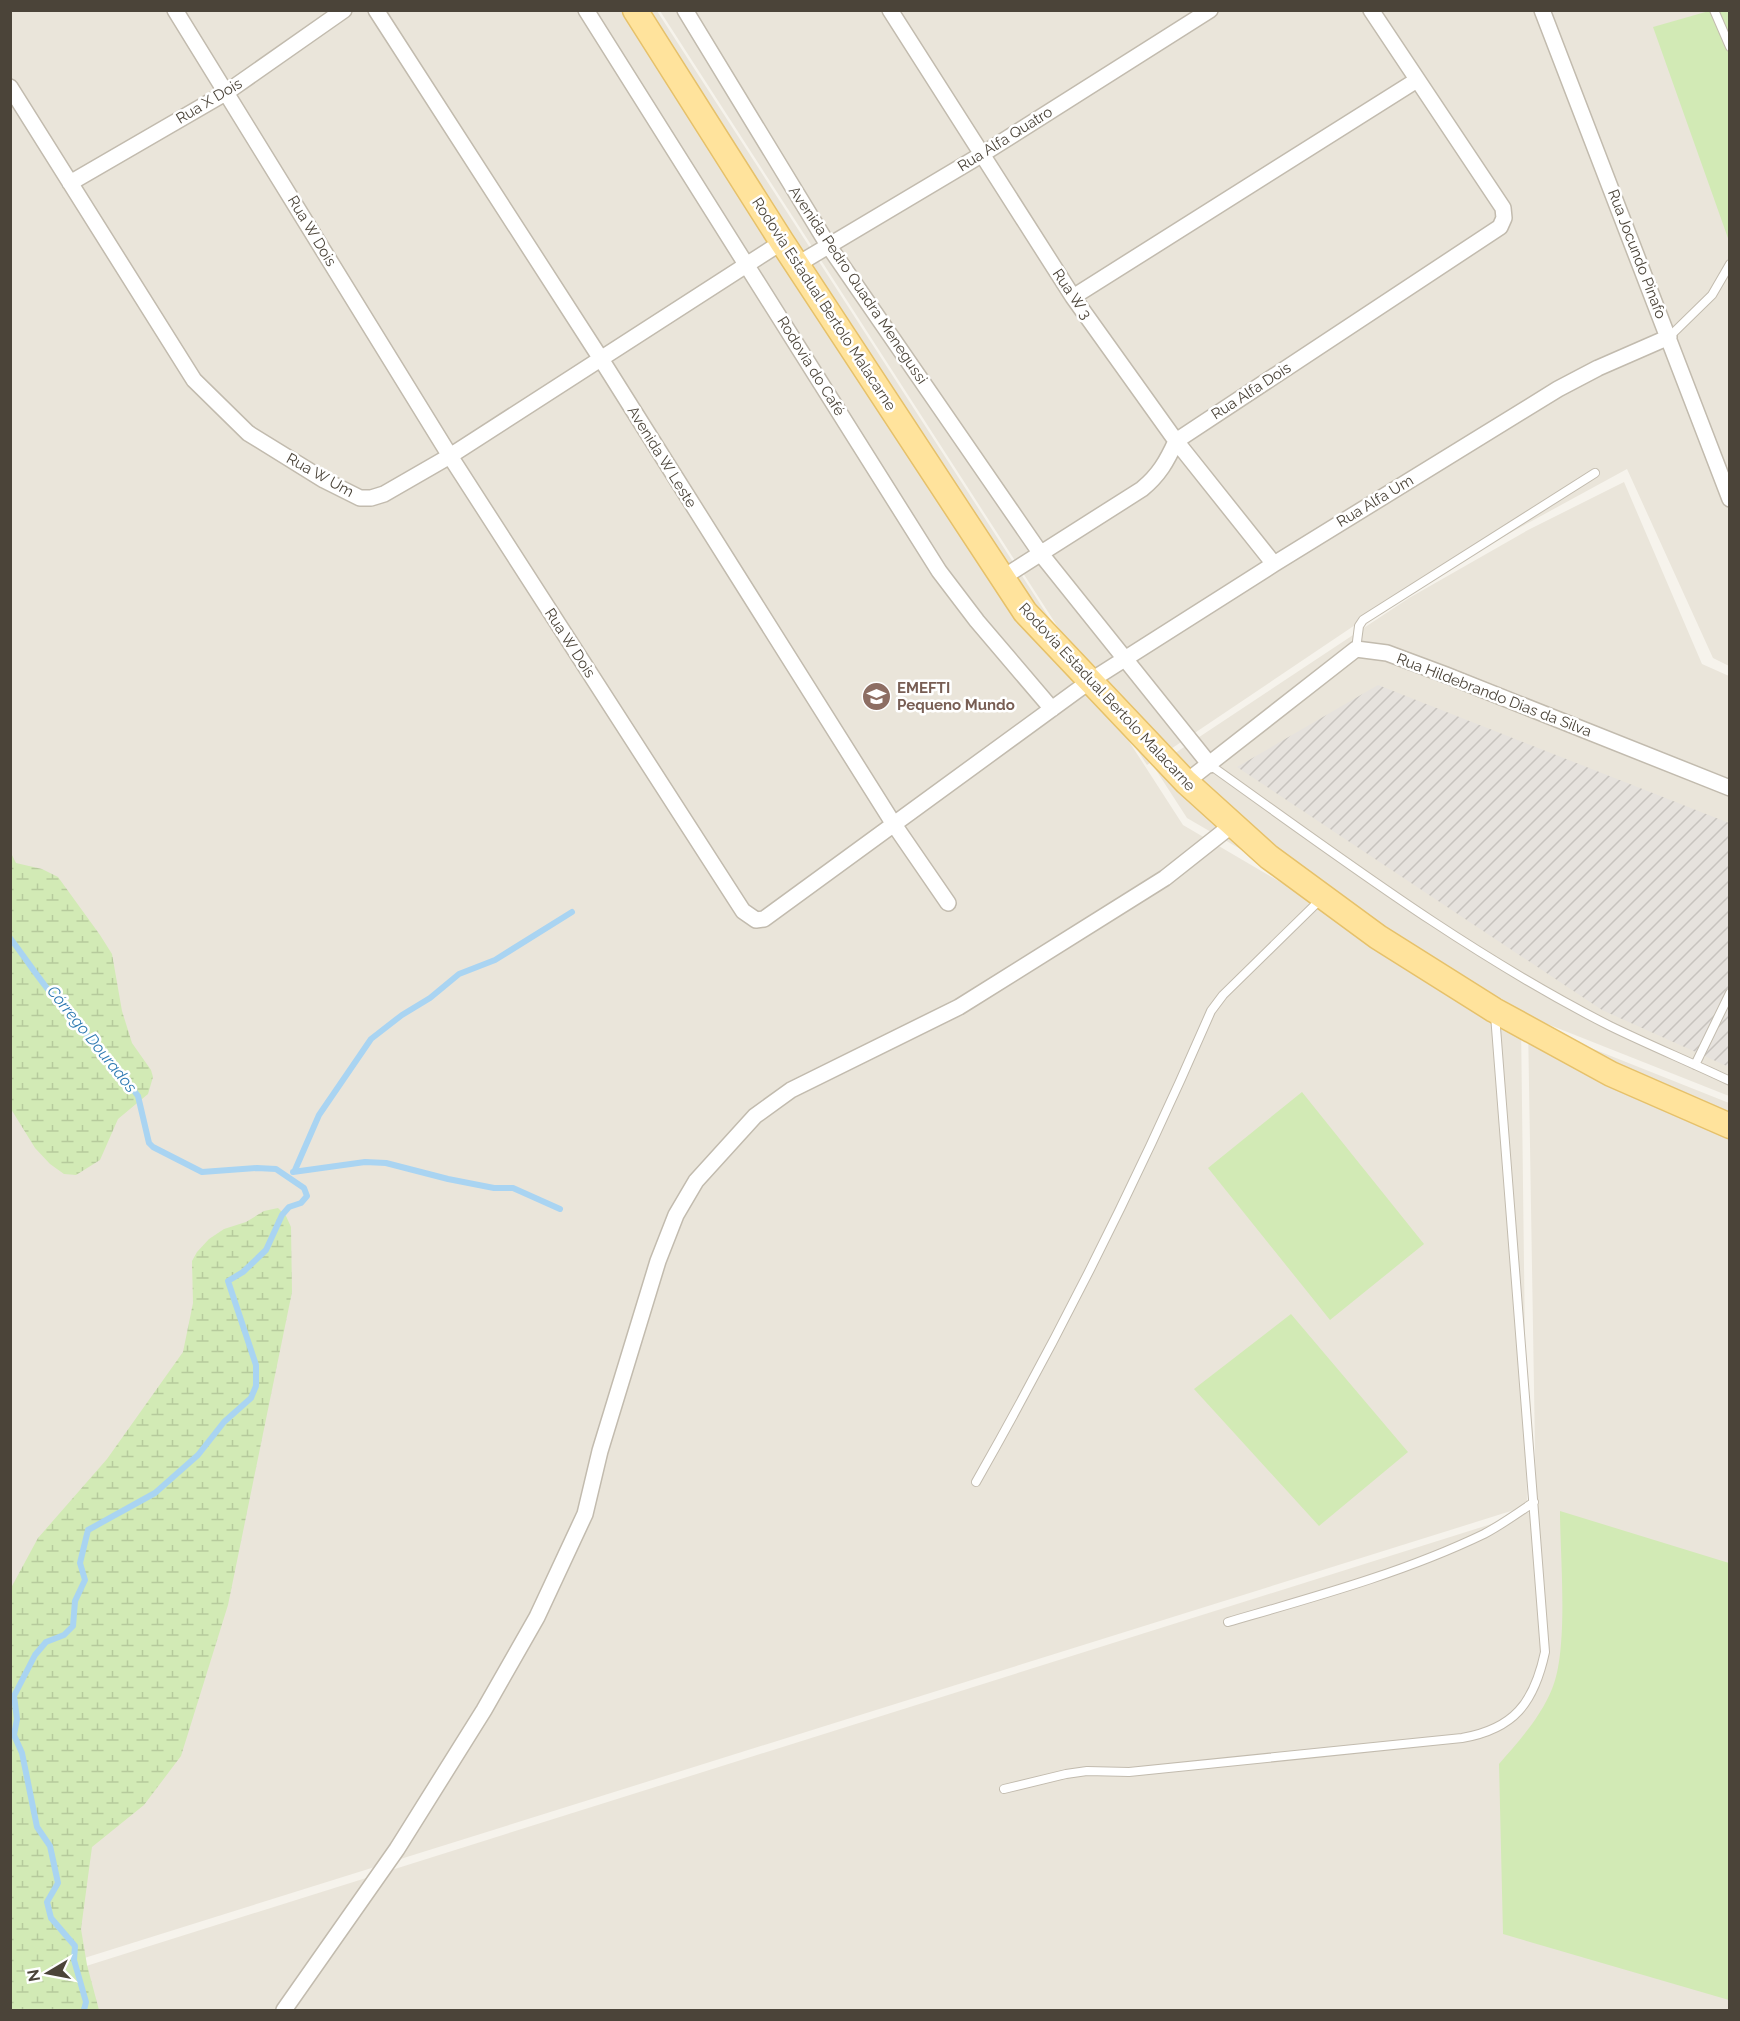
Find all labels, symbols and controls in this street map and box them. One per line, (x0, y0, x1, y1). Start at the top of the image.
street label: Rua X Dois (173, 74, 245, 128)
street label: Rua Alfa Quatro (954, 103, 1056, 175)
street label: Avenida Pedro Quadra Menegussi (785, 183, 931, 387)
street label: Rua Jocundo Pinafo (1604, 187, 1670, 321)
street label: Rua W Dois (284, 192, 340, 270)
street label: Rodovia Estadual Bertolo Malacarne (748, 194, 900, 414)
street label: Rua W 3 (1049, 265, 1095, 323)
street label: Rodovia do Café (773, 313, 849, 419)
street label: Rua Alfa Dois (1208, 359, 1294, 423)
street label: Avenida W Leste (624, 403, 701, 511)
street label: Rua W Um (283, 449, 357, 501)
street label: Rua Alfa Um (1333, 471, 1417, 531)
street label: Rodovia Estadual Bertolo Malacarne (1015, 599, 1199, 795)
street label: Rua W Dois (541, 605, 599, 681)
street label: Rua Hildebrando Dias da Silva (1394, 649, 1594, 741)
place label: EMEFTI Pequeno Mundo (897, 679, 1015, 714)
school or university icon: EMEFTI Pequeno Mundo (860, 681, 892, 713)
water label: Córrego Dourados (43, 982, 141, 1097)
north arrow (18, 1943, 78, 2003)
text: N (23, 1968, 44, 1983)

